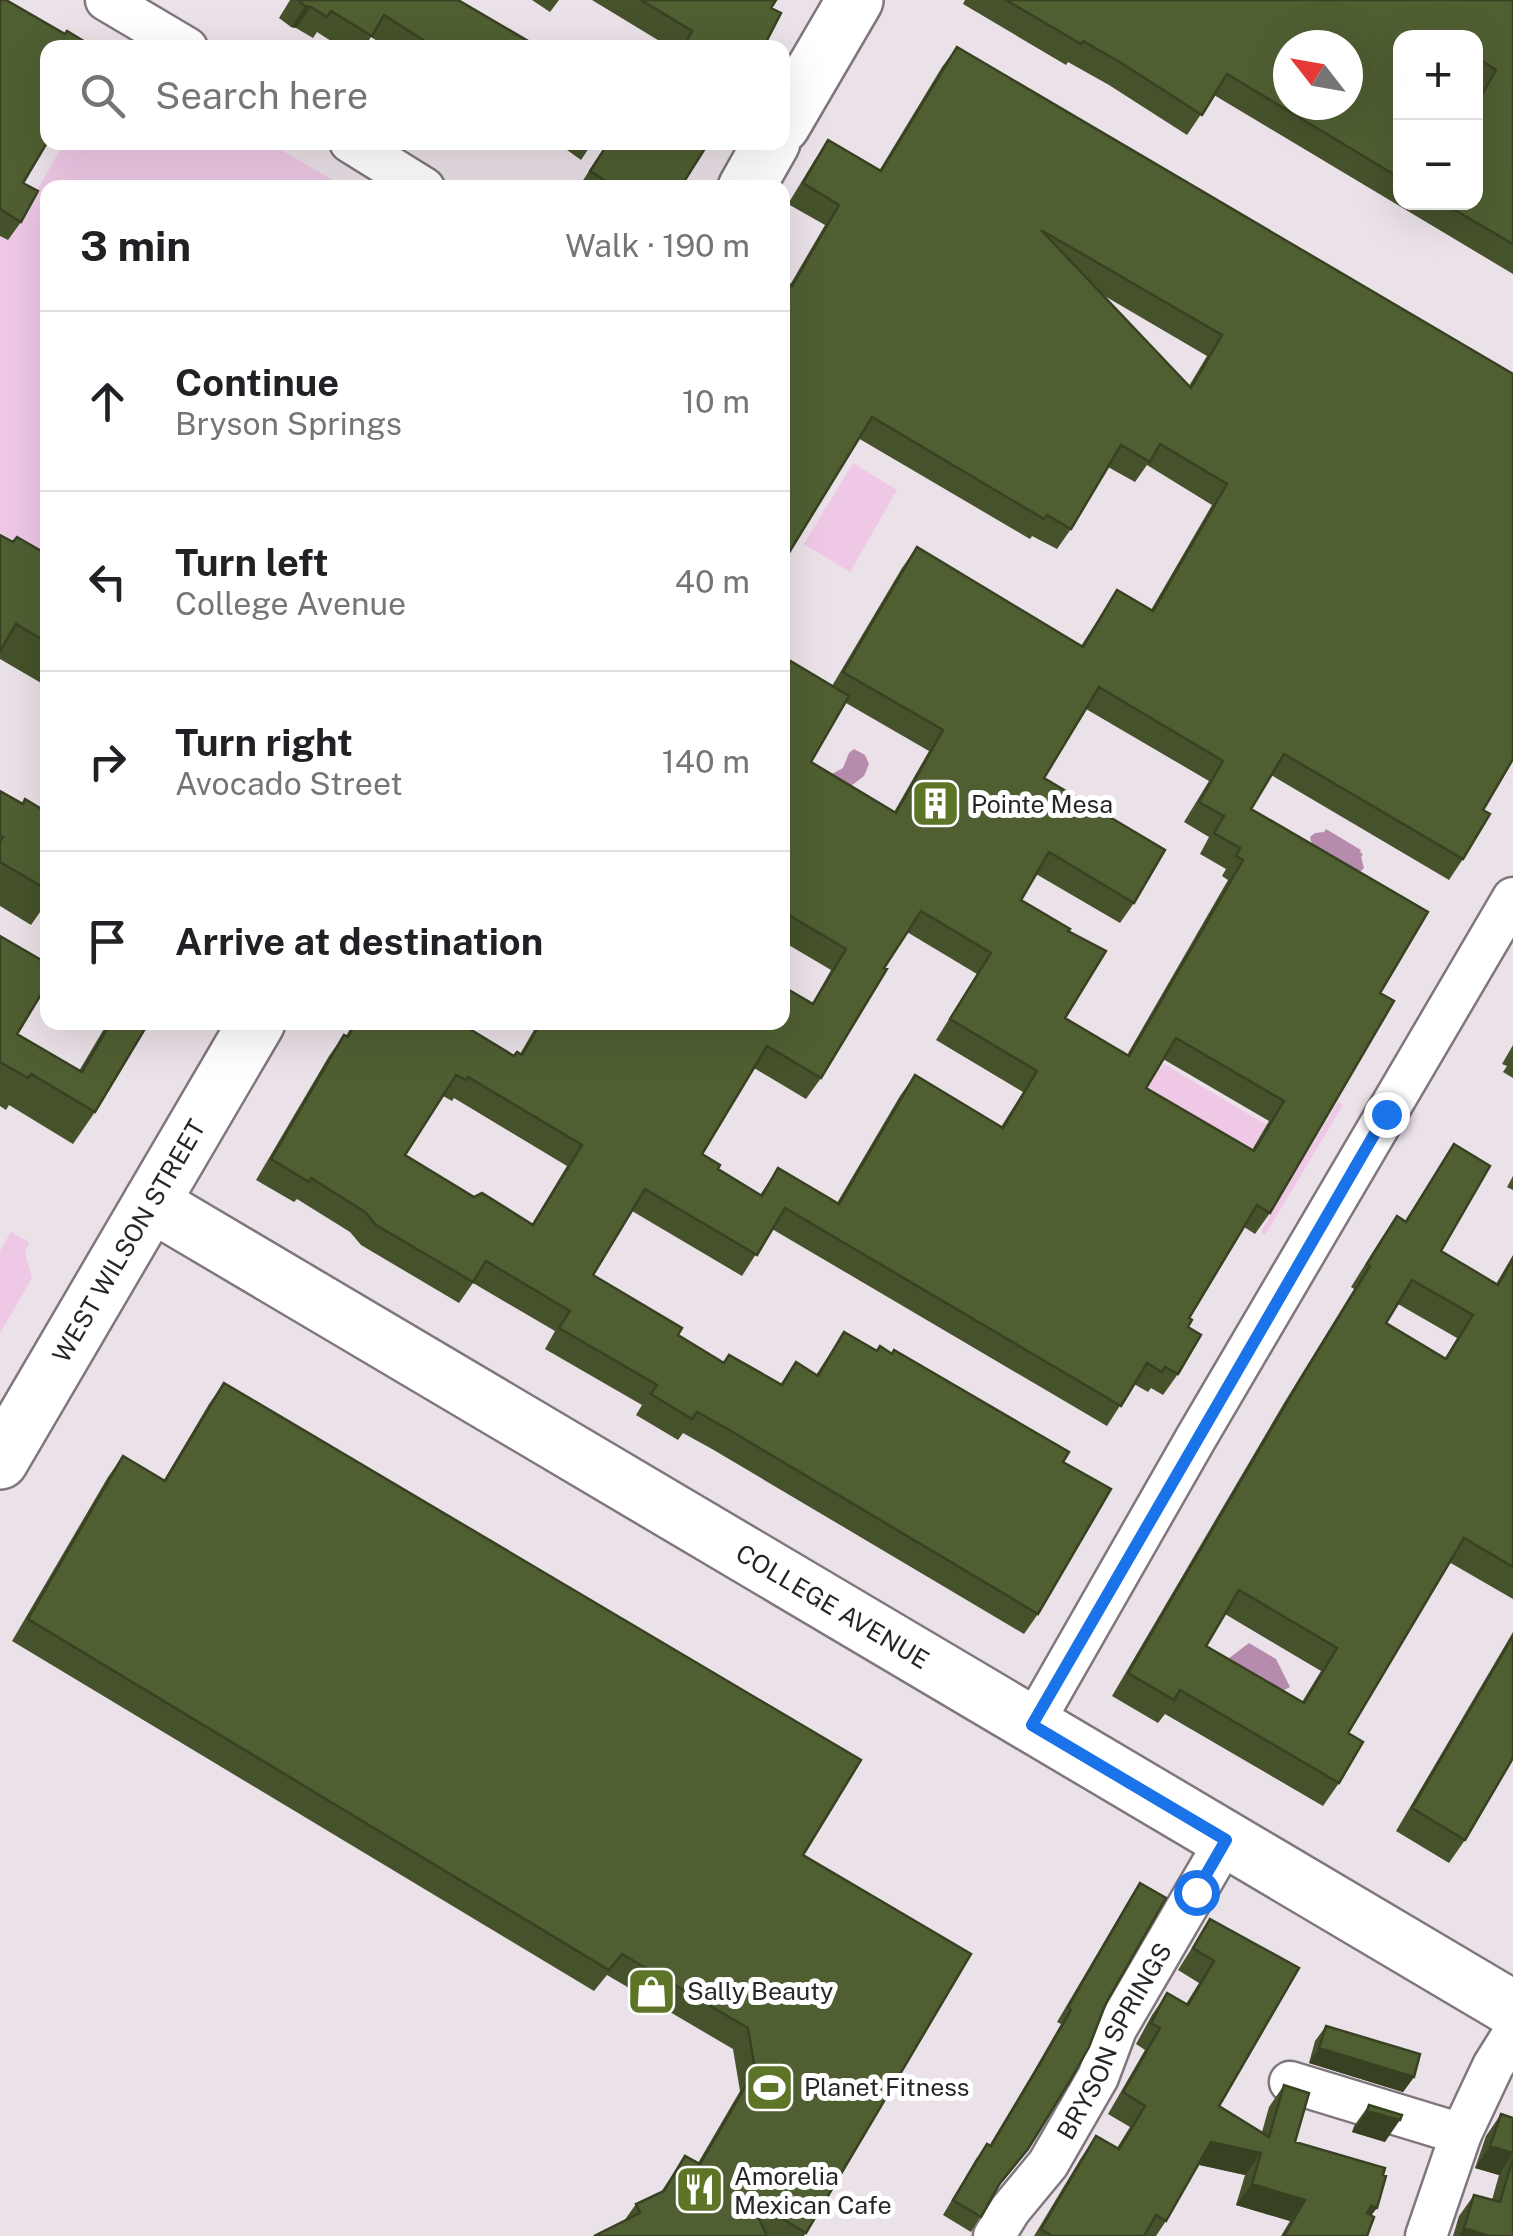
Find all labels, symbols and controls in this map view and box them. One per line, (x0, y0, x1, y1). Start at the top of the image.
north arrow (1273, 30, 1363, 120)
map controls (1393, 30, 1483, 210)
button: + (1393, 30, 1483, 120)
search box (40, 40, 790, 150)
icon: search (75, 68, 130, 123)
text: Search here (155, 73, 368, 118)
button: − (1393, 120, 1483, 210)
text: 3 min (80, 221, 191, 270)
text: Walk · 190 m (565, 227, 750, 264)
text: Continue (175, 360, 339, 405)
icon: ahead (80, 374, 135, 429)
text: 10 m (682, 383, 750, 420)
text: Bryson Springs (175, 405, 402, 442)
text: Turn left (175, 540, 329, 585)
icon: left (80, 554, 135, 609)
text: 40 m (675, 563, 750, 600)
text: College Avenue (175, 585, 406, 622)
text: Turn right (175, 720, 353, 765)
icon: right (80, 734, 135, 789)
text: 140 m (662, 743, 750, 780)
text: Avocado Street (175, 765, 403, 802)
building icon: Pointe Mesa (910, 778, 962, 830)
place label: Pointe Mesa (971, 789, 1113, 819)
icon: arrive (80, 914, 135, 969)
text: Arrive at destination (175, 919, 543, 964)
route end (1364, 1092, 1410, 1138)
street label: WEST WILSON STREET (46, 1114, 212, 1368)
street label: COLLEGE AVENUE (731, 1538, 935, 1675)
route start (1174, 1870, 1220, 1916)
street label: BRYSON SPRINGS (1050, 1937, 1178, 2145)
shop icon: Sally Beauty (626, 1965, 678, 2017)
place label: Sally Beauty (687, 1976, 833, 2006)
sports icon: Planet Fitness (743, 2061, 795, 2113)
place label: Planet Fitness (804, 2072, 970, 2102)
place label: Amorelia Mexican Cafe (734, 2161, 892, 2220)
restaurant icon: Amorelia Mexican Cafe (673, 2164, 725, 2216)

